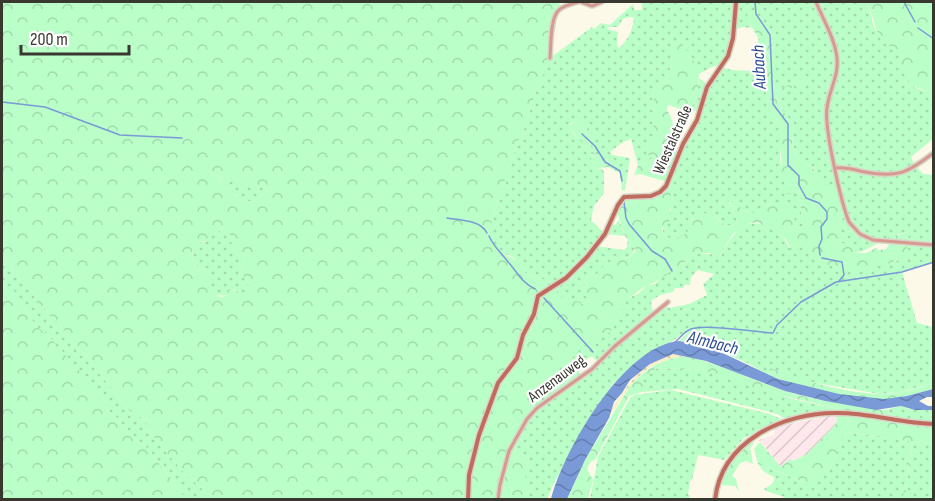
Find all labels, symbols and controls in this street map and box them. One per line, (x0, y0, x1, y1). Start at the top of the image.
scale bar (21, 18, 129, 56)
text: 200 m (30, 29, 68, 50)
water label: Aubach (747, 44, 771, 91)
street label: Wiestalstraße (649, 102, 697, 178)
water label: Almbach (684, 326, 741, 360)
street label: Anzenauweg (524, 351, 590, 407)

